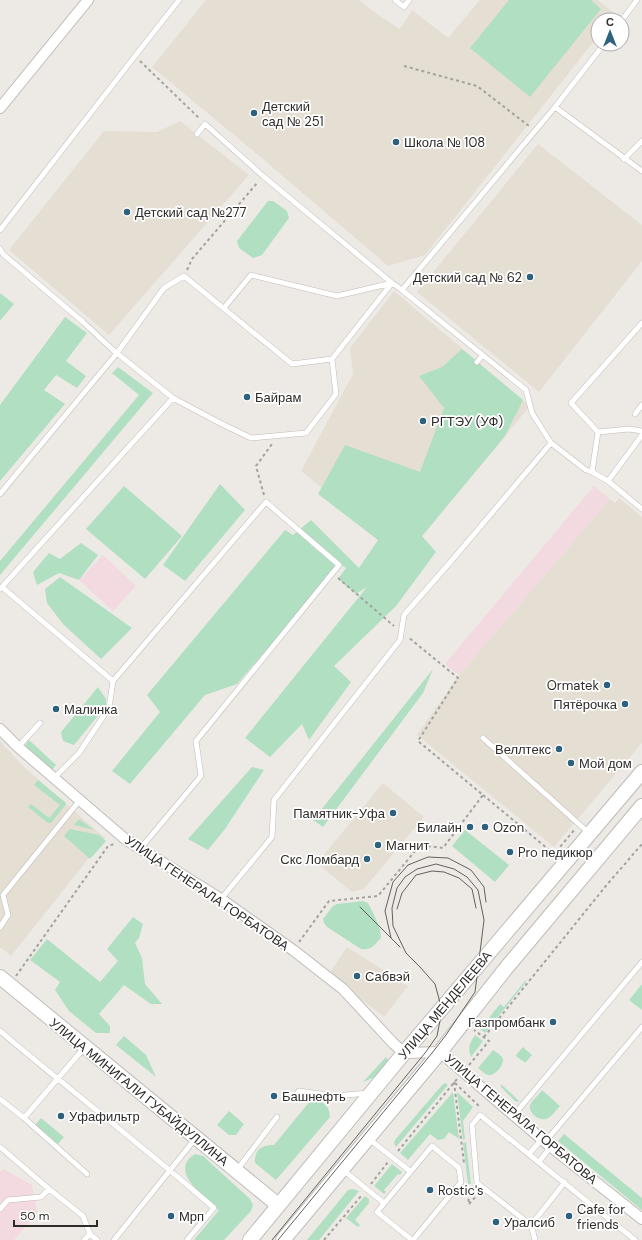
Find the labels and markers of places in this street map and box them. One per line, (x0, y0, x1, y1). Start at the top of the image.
place label: Детский сад № 251 (262, 98, 324, 130)
marker: Детский сад № 251 (249, 108, 259, 118)
place label: Школа № 108 (404, 134, 485, 151)
marker: Школа № 108 (391, 137, 401, 147)
place label: Детский сад №277 (135, 204, 247, 221)
marker: Детский сад №277 (122, 207, 132, 217)
place label: Детский сад № 62 (413, 269, 522, 286)
marker: Детский сад № 62 (525, 272, 535, 282)
place label: Байрам (255, 389, 301, 406)
marker: Байрам (242, 392, 252, 402)
place label: РГТЭУ (УФ) (431, 413, 503, 430)
marker: РГТЭУ (УФ) (418, 416, 428, 426)
place label: Ormatek (547, 677, 599, 694)
marker: Ormatek (602, 680, 612, 690)
place label: Пятёрочка (553, 696, 618, 713)
marker: Пятёрочка (620, 699, 630, 709)
place label: Малинка (64, 701, 118, 718)
marker: Малинка (51, 704, 61, 714)
place label: Веллтекс (495, 741, 551, 758)
marker: Веллтекс (554, 744, 564, 754)
place label: Мой дом (579, 755, 632, 772)
marker: Мой дом (566, 758, 576, 768)
place label: Памятник-Уфа (293, 805, 386, 822)
marker: Памятник-Уфа (388, 808, 398, 818)
place label: Билайн (417, 819, 462, 836)
place label: Ozon (493, 819, 524, 836)
marker: Билайн (465, 822, 475, 832)
marker: Ozon (480, 822, 490, 832)
place label: Магнит (386, 837, 429, 854)
marker: Магнит (373, 840, 383, 850)
place label: Pro педикюр (518, 844, 593, 861)
marker: Pro педикюр (505, 847, 515, 857)
place label: Скс Ломбард (280, 851, 359, 868)
marker: Скс Ломбард (362, 854, 372, 864)
place label: Сабвэй (365, 968, 410, 985)
marker: Сабвэй (352, 971, 362, 981)
place label: Газпромбанк (468, 1014, 545, 1031)
marker: Газпромбанк (548, 1017, 558, 1027)
place label: Башнефть (282, 1088, 346, 1105)
marker: Башнефть (269, 1091, 279, 1101)
place label: Уфафильтр (69, 1108, 140, 1125)
marker: Уфафильтр (56, 1111, 66, 1121)
place label: Rostic's (438, 1182, 484, 1199)
marker: Rostic's (425, 1185, 435, 1195)
place label: Cafe for friends (577, 1201, 625, 1233)
place label: Мрп (179, 1208, 204, 1225)
marker: Мрп (166, 1211, 176, 1221)
marker: Cafe for friends (564, 1211, 574, 1221)
place label: Уралсиб (504, 1214, 555, 1231)
marker: Уралсиб (491, 1217, 501, 1227)

